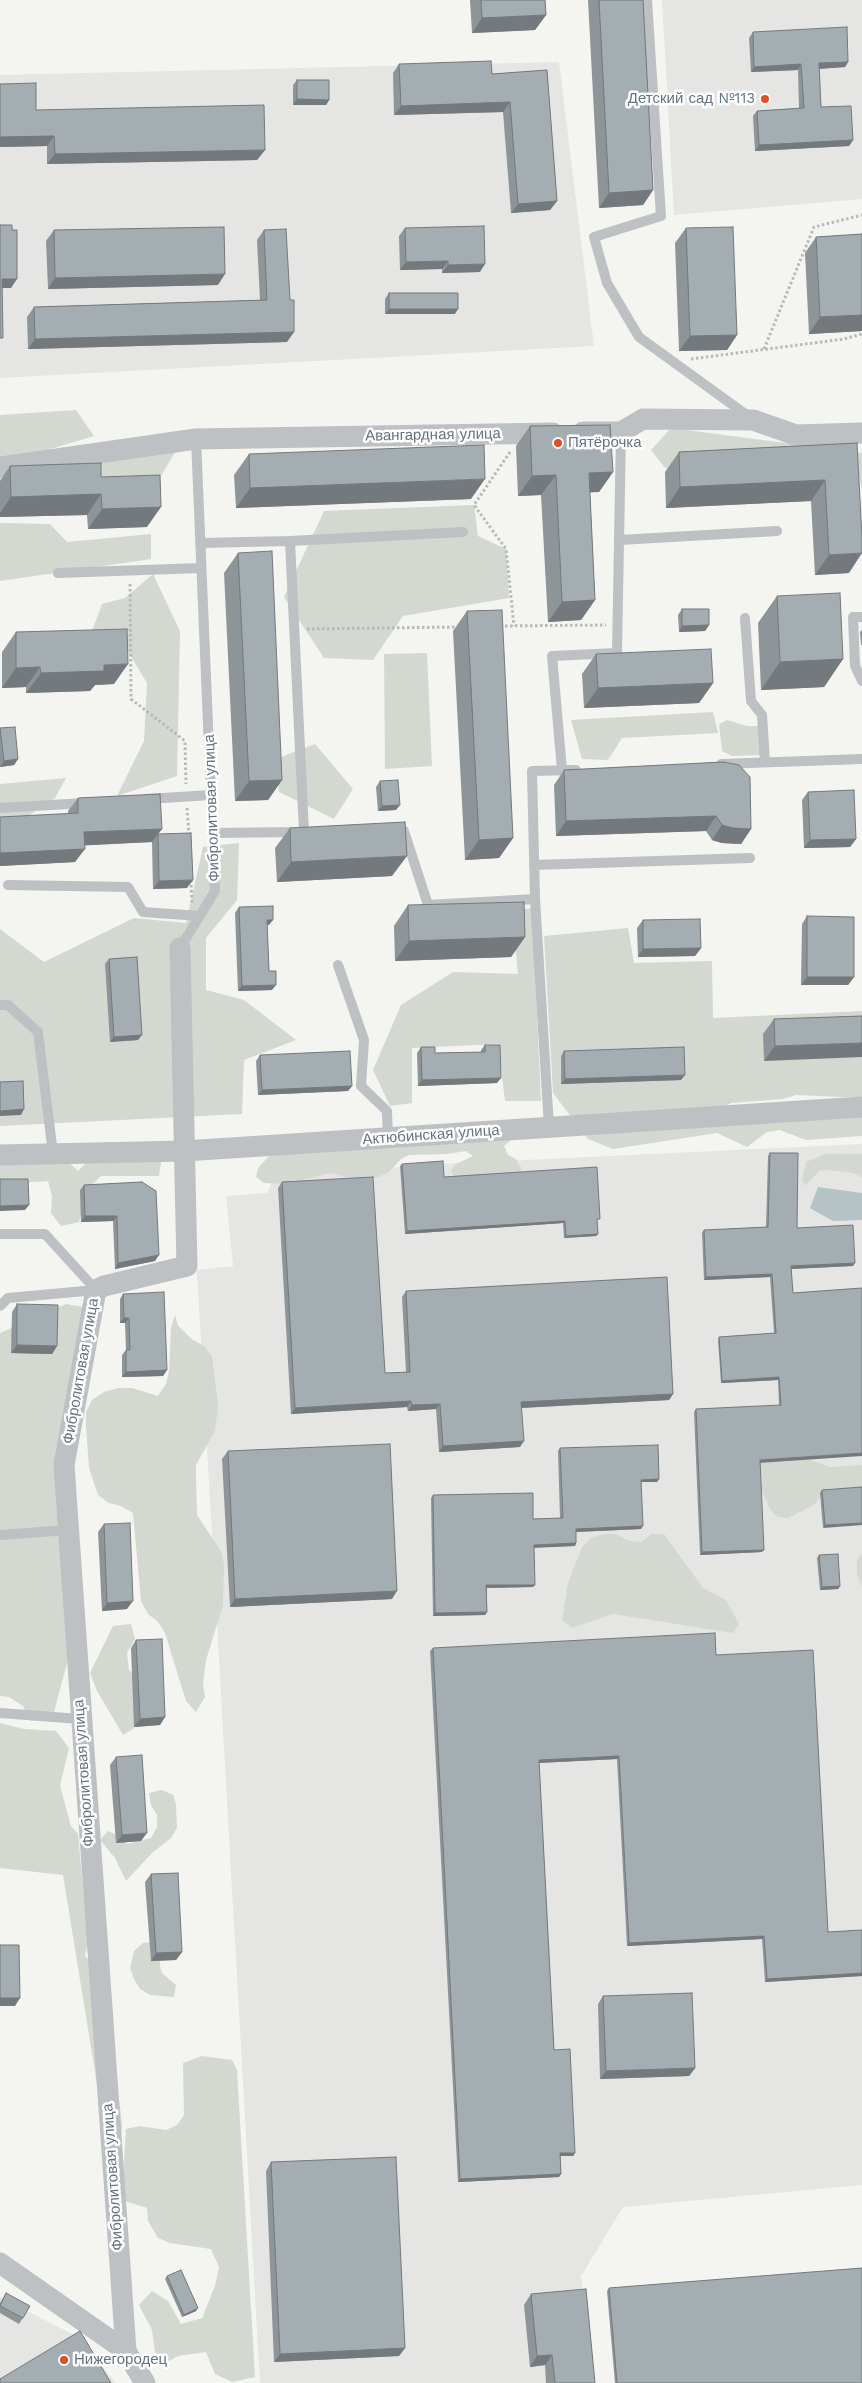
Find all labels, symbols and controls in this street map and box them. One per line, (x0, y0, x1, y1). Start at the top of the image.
place label: Детский сад №113 (628, 90, 755, 108)
marker: Детский сад №113 (759, 93, 771, 105)
street label: Авангардная улица (365, 425, 501, 445)
place label: Пятёрочка (568, 434, 642, 452)
marker: Пятёрочка (552, 437, 564, 449)
street label: Фибролитовая улица (200, 734, 224, 882)
street label: Актюбинская улица (362, 1121, 500, 1149)
street label: Фибролитовая улица (59, 1297, 103, 1445)
street label: Фибролитовая улица (70, 1699, 98, 1847)
street label: Фибролитовая улица (99, 2103, 127, 2251)
place label: Нижегородец (74, 2351, 167, 2369)
marker: Нижегородец (58, 2354, 70, 2366)

